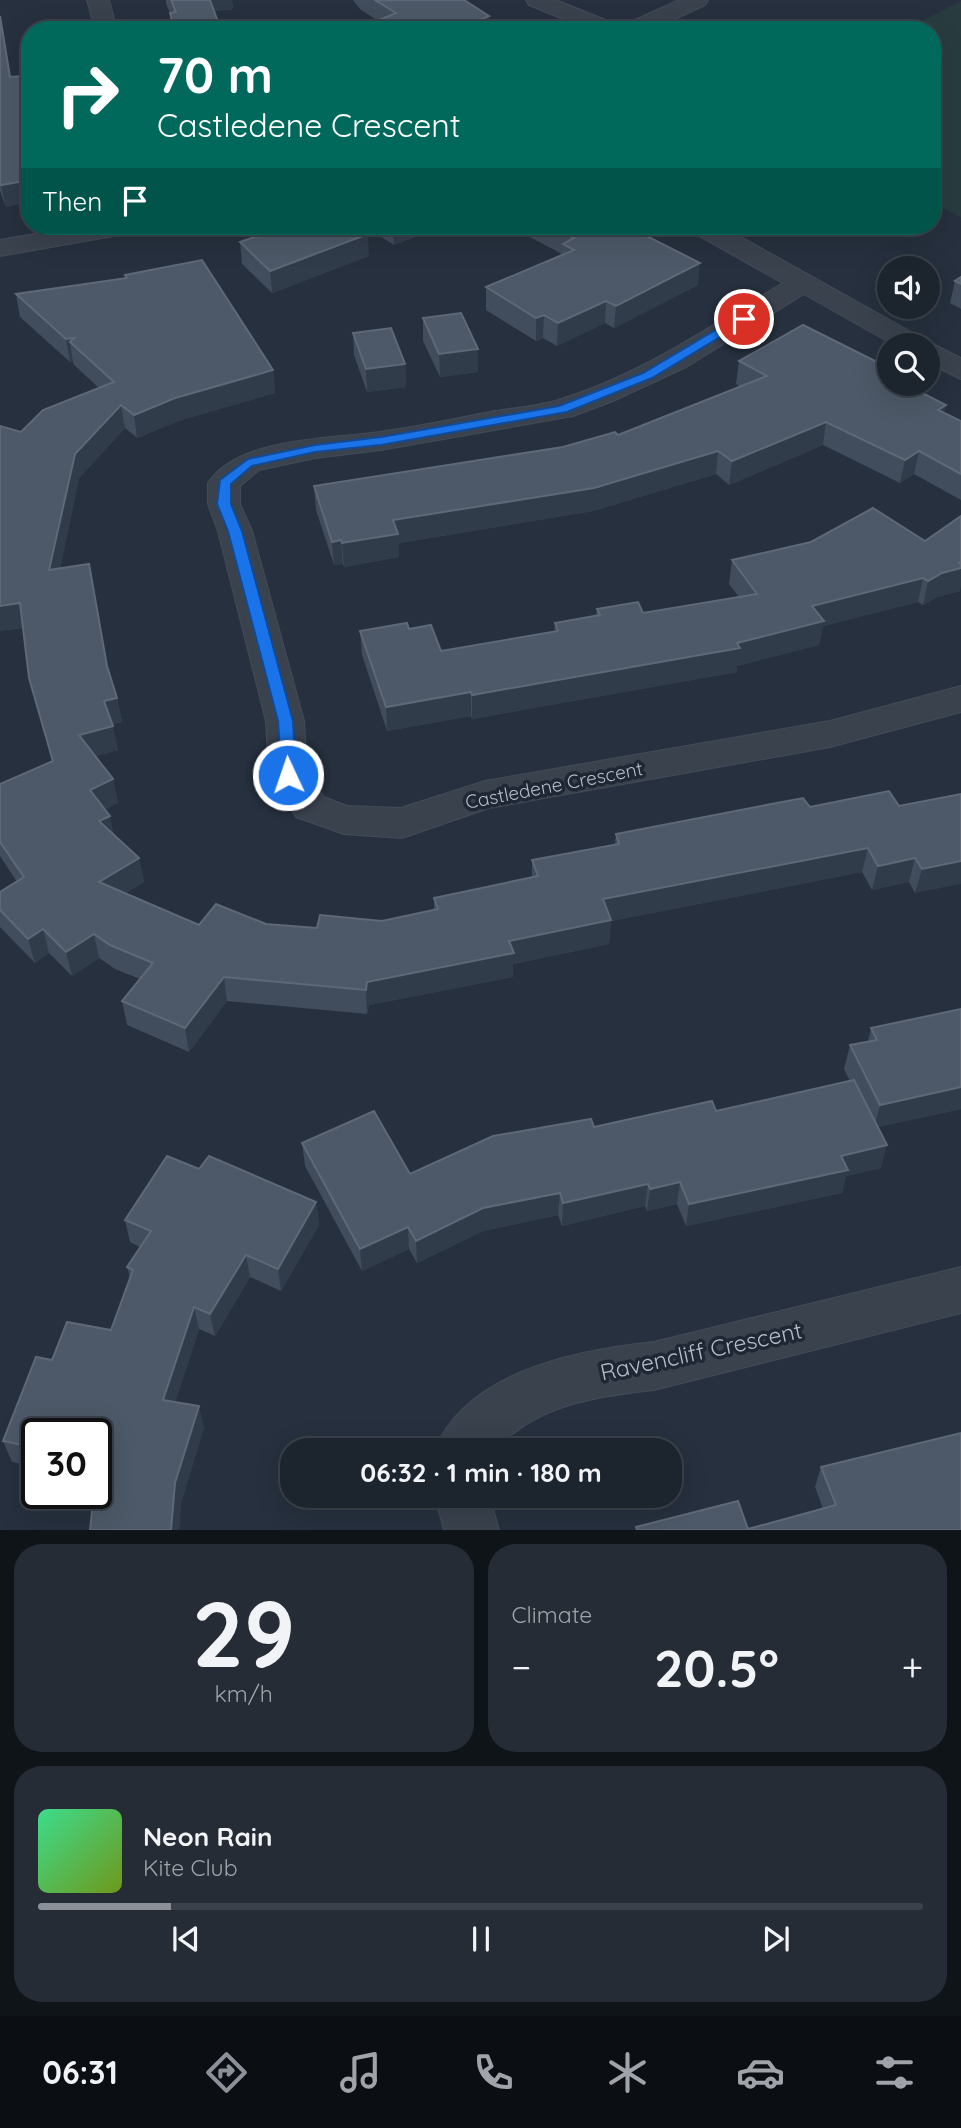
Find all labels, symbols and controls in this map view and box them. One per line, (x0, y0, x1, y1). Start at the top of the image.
text: 70 m (157, 44, 273, 105)
icon: right (42, 49, 133, 140)
text: Castledene Crescent (157, 105, 461, 145)
icon: arrive (116, 182, 154, 220)
text: Then (42, 185, 102, 218)
map controls (877, 256, 940, 396)
button: sound (877, 256, 940, 319)
pin (714, 289, 774, 349)
icon: arrive (725, 300, 763, 338)
button: search (877, 333, 940, 396)
position arrow (251, 738, 325, 812)
street label: Castledene Crescent (463, 756, 645, 814)
street label: Ravencliff Crescent (597, 1315, 805, 1387)
speed limit sign: 30 (21, 1418, 112, 1509)
text: 06:32 · 1 min · 180 m (360, 1456, 602, 1489)
text: 29 (192, 1576, 295, 1690)
text: Climate (512, 1600, 592, 1629)
text: 20.5° (654, 1635, 779, 1700)
text: − (512, 1643, 531, 1691)
text: + (902, 1643, 923, 1691)
text: km/h (215, 1679, 273, 1708)
text: Neon Rain (143, 1820, 272, 1853)
text: Kite Club (143, 1853, 238, 1882)
icon: previous (167, 1920, 205, 1958)
icon: pause (462, 1920, 500, 1958)
icon: next (757, 1920, 795, 1958)
icon: directions (202, 2048, 251, 2097)
icon: music (336, 2048, 385, 2097)
icon: phone (469, 2048, 518, 2097)
icon: climate (603, 2048, 652, 2097)
icon: car (736, 2048, 785, 2097)
icon: filters (870, 2048, 919, 2097)
text: 06:31 (42, 2052, 118, 2092)

